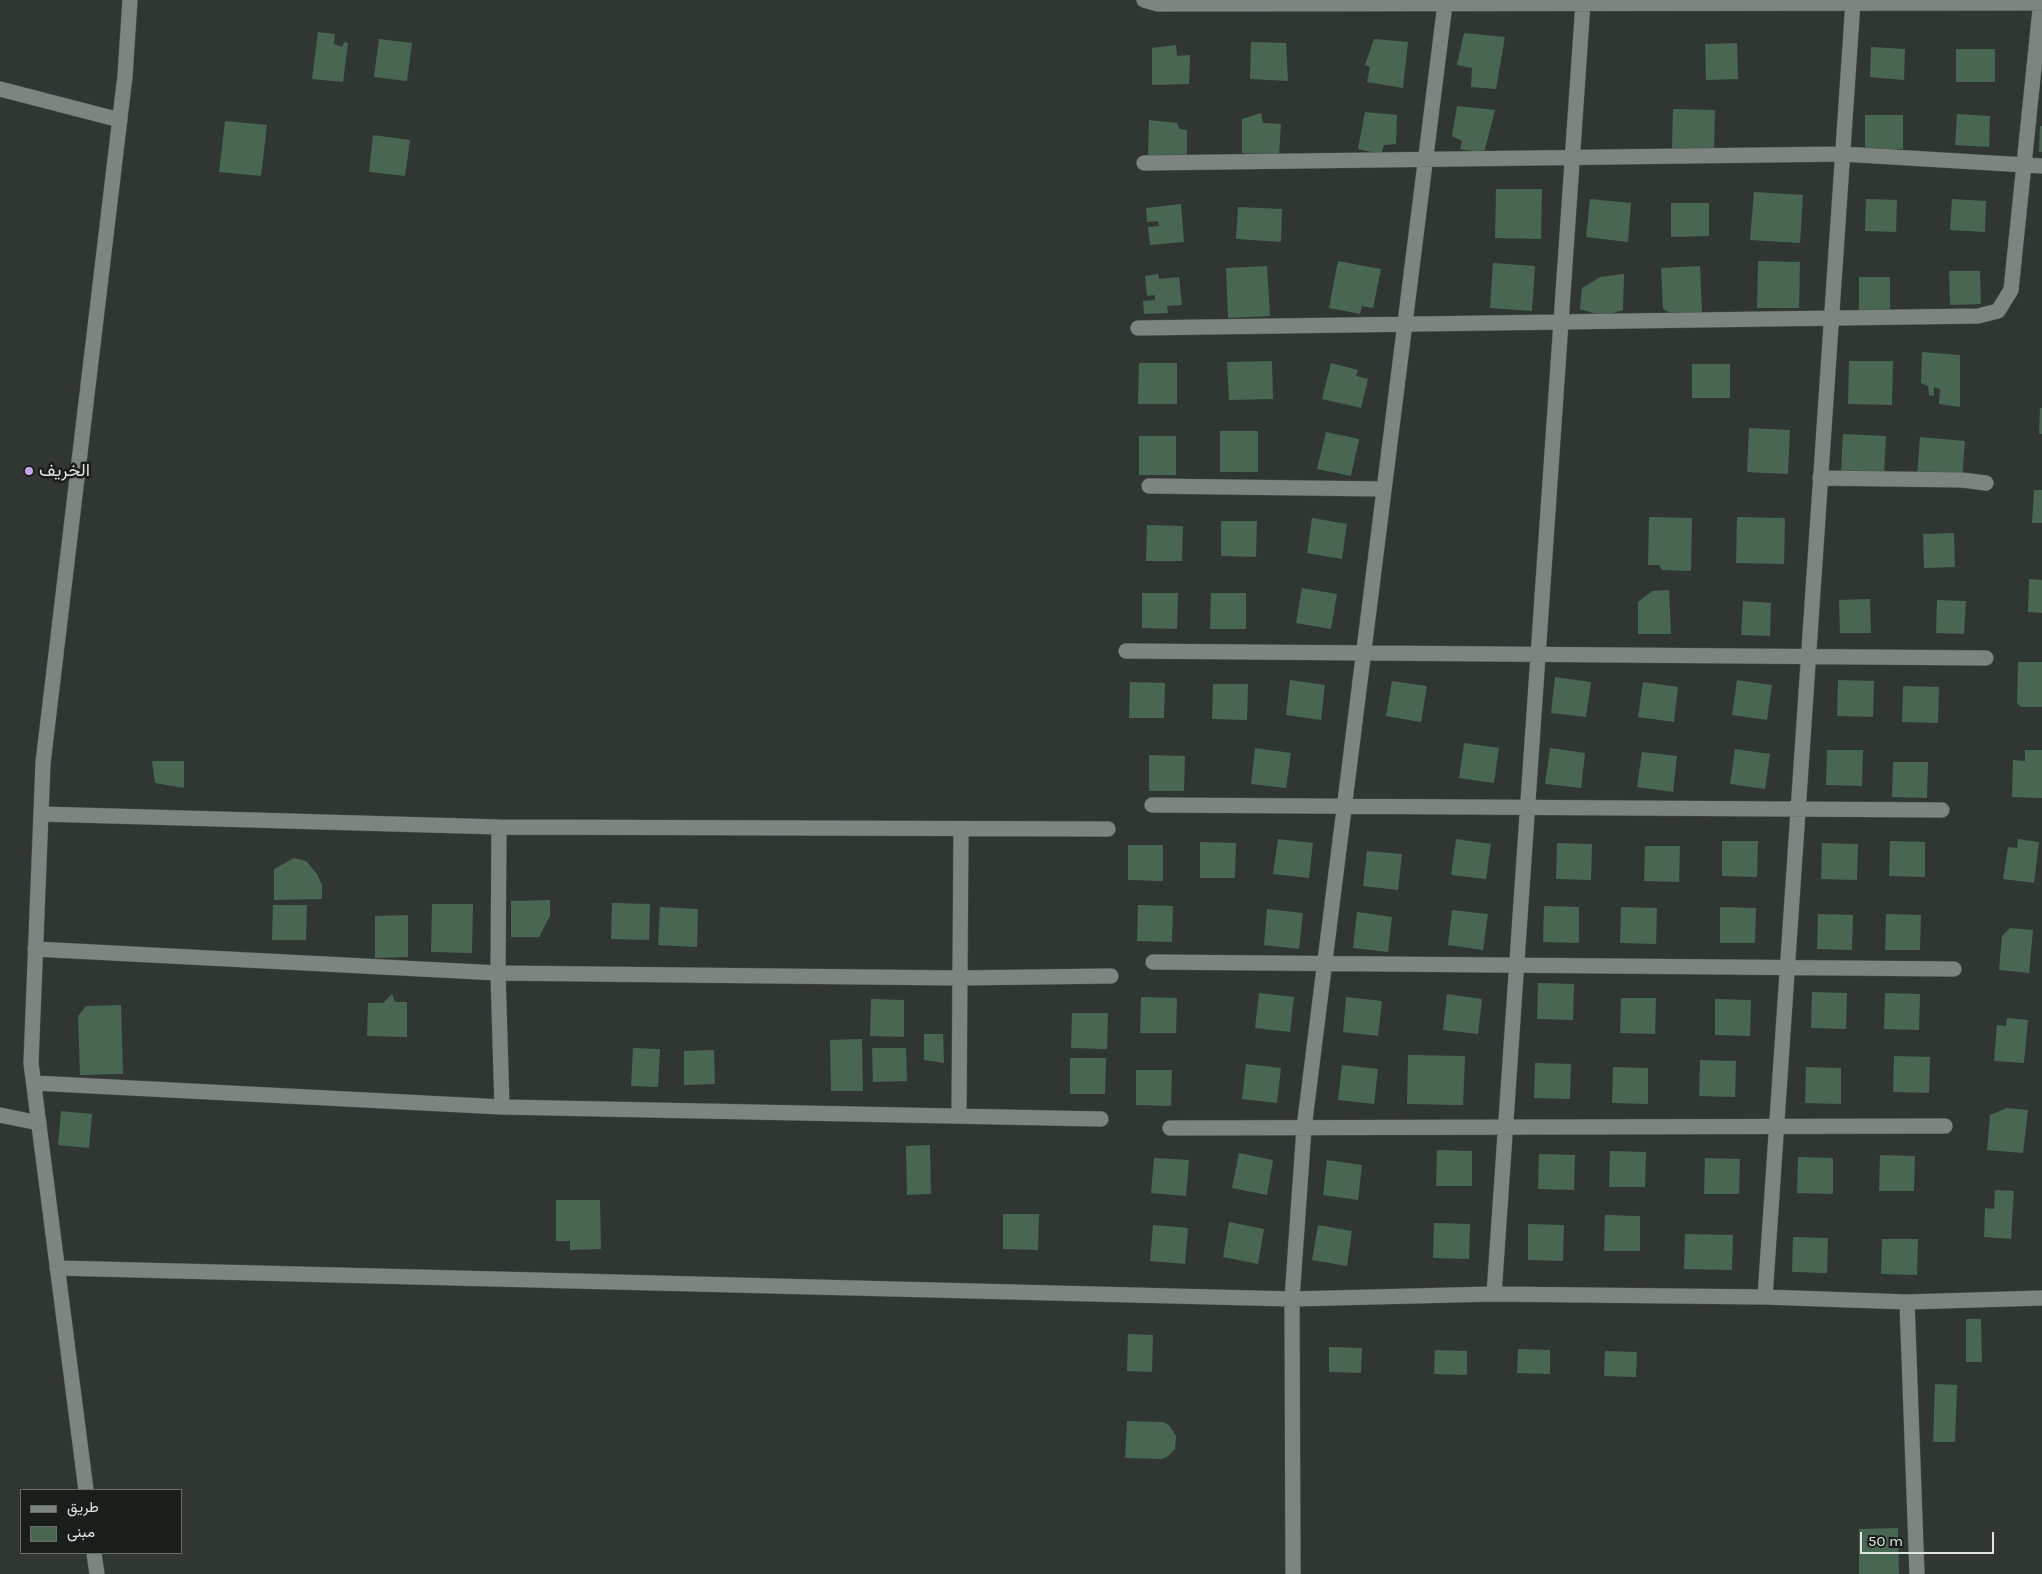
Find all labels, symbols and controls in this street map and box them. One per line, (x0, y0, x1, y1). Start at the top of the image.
place label: الخريف (39, 460, 90, 482)
marker: الخريف (23, 465, 35, 477)
legend (20, 1489, 182, 1554)
text: طريق (67, 1498, 99, 1516)
scale bar (1862, 1522, 1996, 1554)
text: مبنى (67, 1523, 95, 1541)
text: 50 m (1868, 1532, 1903, 1550)

